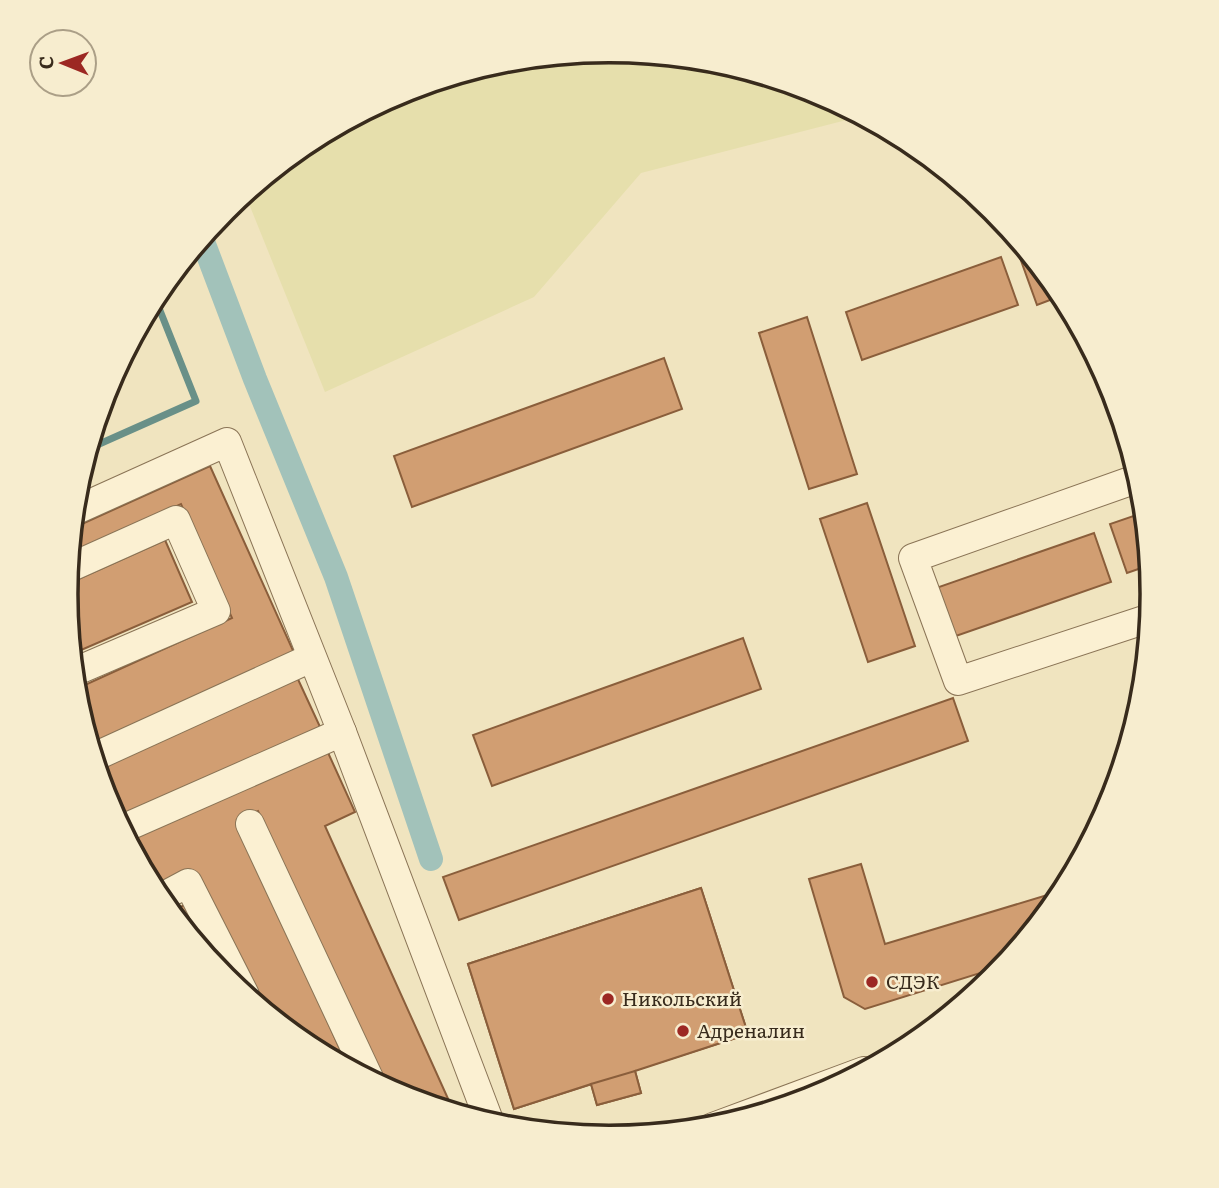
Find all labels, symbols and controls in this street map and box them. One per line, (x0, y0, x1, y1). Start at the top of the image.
north arrow (28, 28, 98, 98)
text: С (31, 56, 59, 70)
place label: СДЭК (886, 967, 940, 995)
marker: СДЭК (864, 974, 880, 990)
place label: Никольский (622, 984, 742, 1012)
marker: Никольский (600, 991, 616, 1007)
place label: Адреналин (697, 1016, 805, 1044)
marker: Адреналин (675, 1023, 691, 1039)

